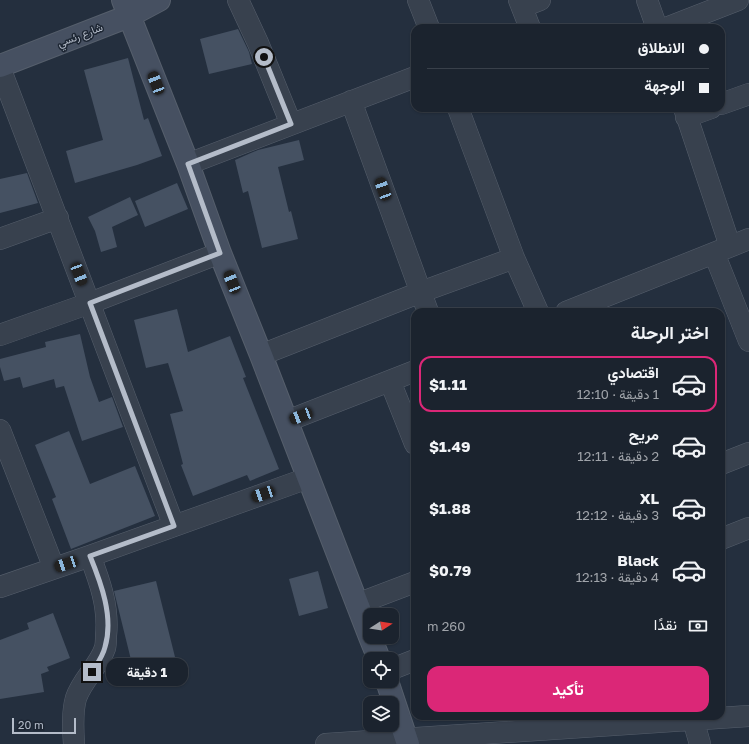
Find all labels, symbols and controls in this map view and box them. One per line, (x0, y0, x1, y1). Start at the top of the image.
street label: شارع رئسي (55, 20, 106, 53)
text: الانطلاق (638, 38, 685, 56)
route start (255, 48, 273, 66)
car (146, 70, 166, 96)
text: الوجهة (644, 76, 685, 94)
car (373, 176, 393, 202)
car (69, 261, 89, 287)
car (222, 269, 242, 295)
text: اختر الرحلة (631, 321, 709, 343)
text: اقتصادي (607, 363, 659, 381)
icon: car (671, 366, 707, 402)
text: $1.11 (429, 375, 467, 393)
text: 1 دقيقة · 12:10 (577, 386, 659, 402)
car (288, 406, 314, 426)
text: مريح (629, 425, 659, 443)
icon: car (671, 428, 707, 464)
text: $1.49 (429, 437, 470, 455)
text: 2 دقيقة · 12:11 (577, 448, 659, 464)
car (250, 484, 276, 504)
text: XL (640, 489, 659, 507)
icon: car (671, 490, 707, 526)
text: $1.88 (429, 499, 471, 517)
text: 3 دقيقة · 12:12 (576, 507, 659, 523)
text: Black (617, 551, 659, 569)
icon: car (671, 552, 707, 588)
car (53, 555, 79, 573)
text: $0.79 (429, 561, 471, 579)
text: 4 دقيقة · 12:13 (576, 569, 659, 585)
north arrow (363, 608, 399, 644)
map controls (363, 608, 399, 732)
text: نقدًا (654, 615, 677, 633)
icon: cash (687, 615, 709, 637)
text: 260 m (427, 618, 465, 634)
button: locate (363, 652, 399, 688)
callout: 1 دقيقة (106, 658, 188, 686)
route end (83, 663, 101, 681)
text: 1 دقيقة (127, 664, 167, 680)
button: تأكيد (427, 666, 709, 712)
button: layers (363, 696, 399, 732)
scale bar (12, 716, 76, 735)
text: 20 m (18, 718, 44, 731)

